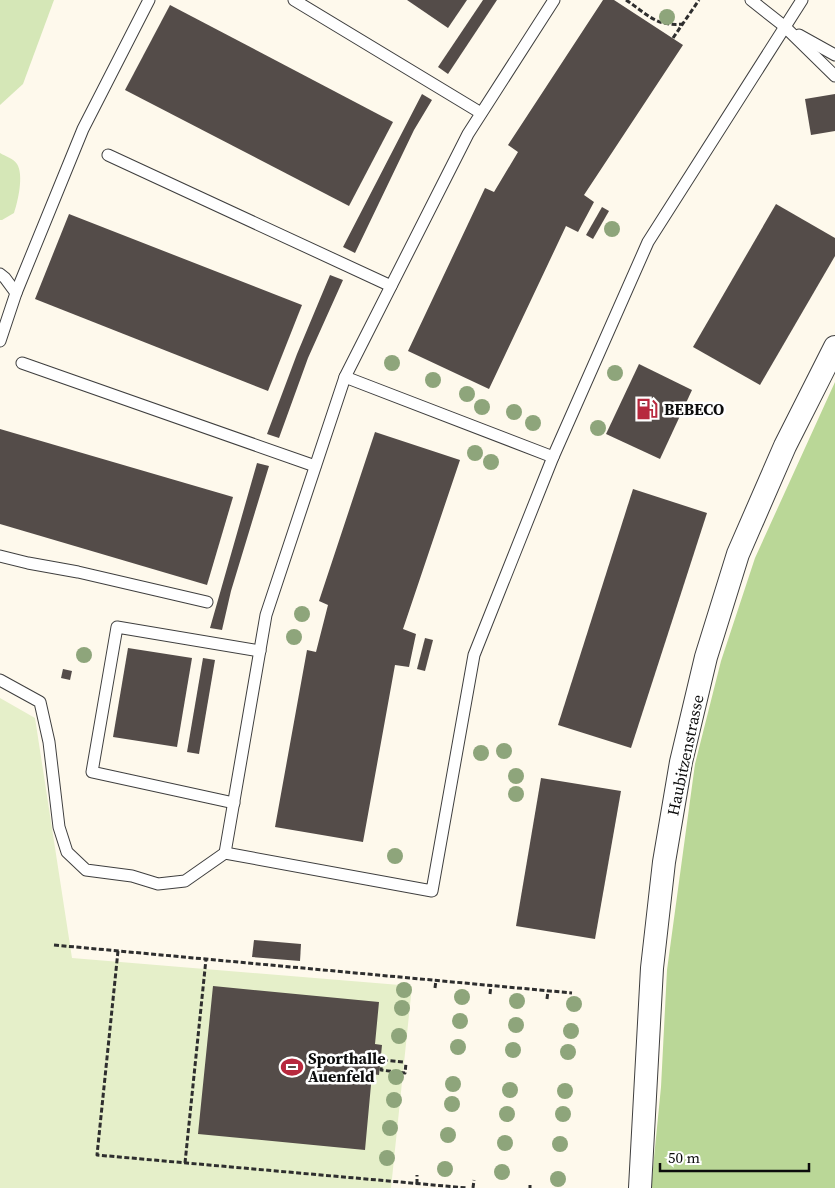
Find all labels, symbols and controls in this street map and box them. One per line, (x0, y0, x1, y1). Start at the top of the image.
fuel station icon: BEBECO (634, 396, 660, 422)
place label: BEBECO (664, 398, 724, 420)
street label: Haubitzenstrasse (661, 693, 709, 817)
place label: Sporthalle Auenfeld (308, 1047, 386, 1087)
sports icon: Sporthalle Auenfeld (279, 1054, 305, 1080)
scale bar (660, 1140, 809, 1172)
text: 50 m (668, 1147, 700, 1168)

